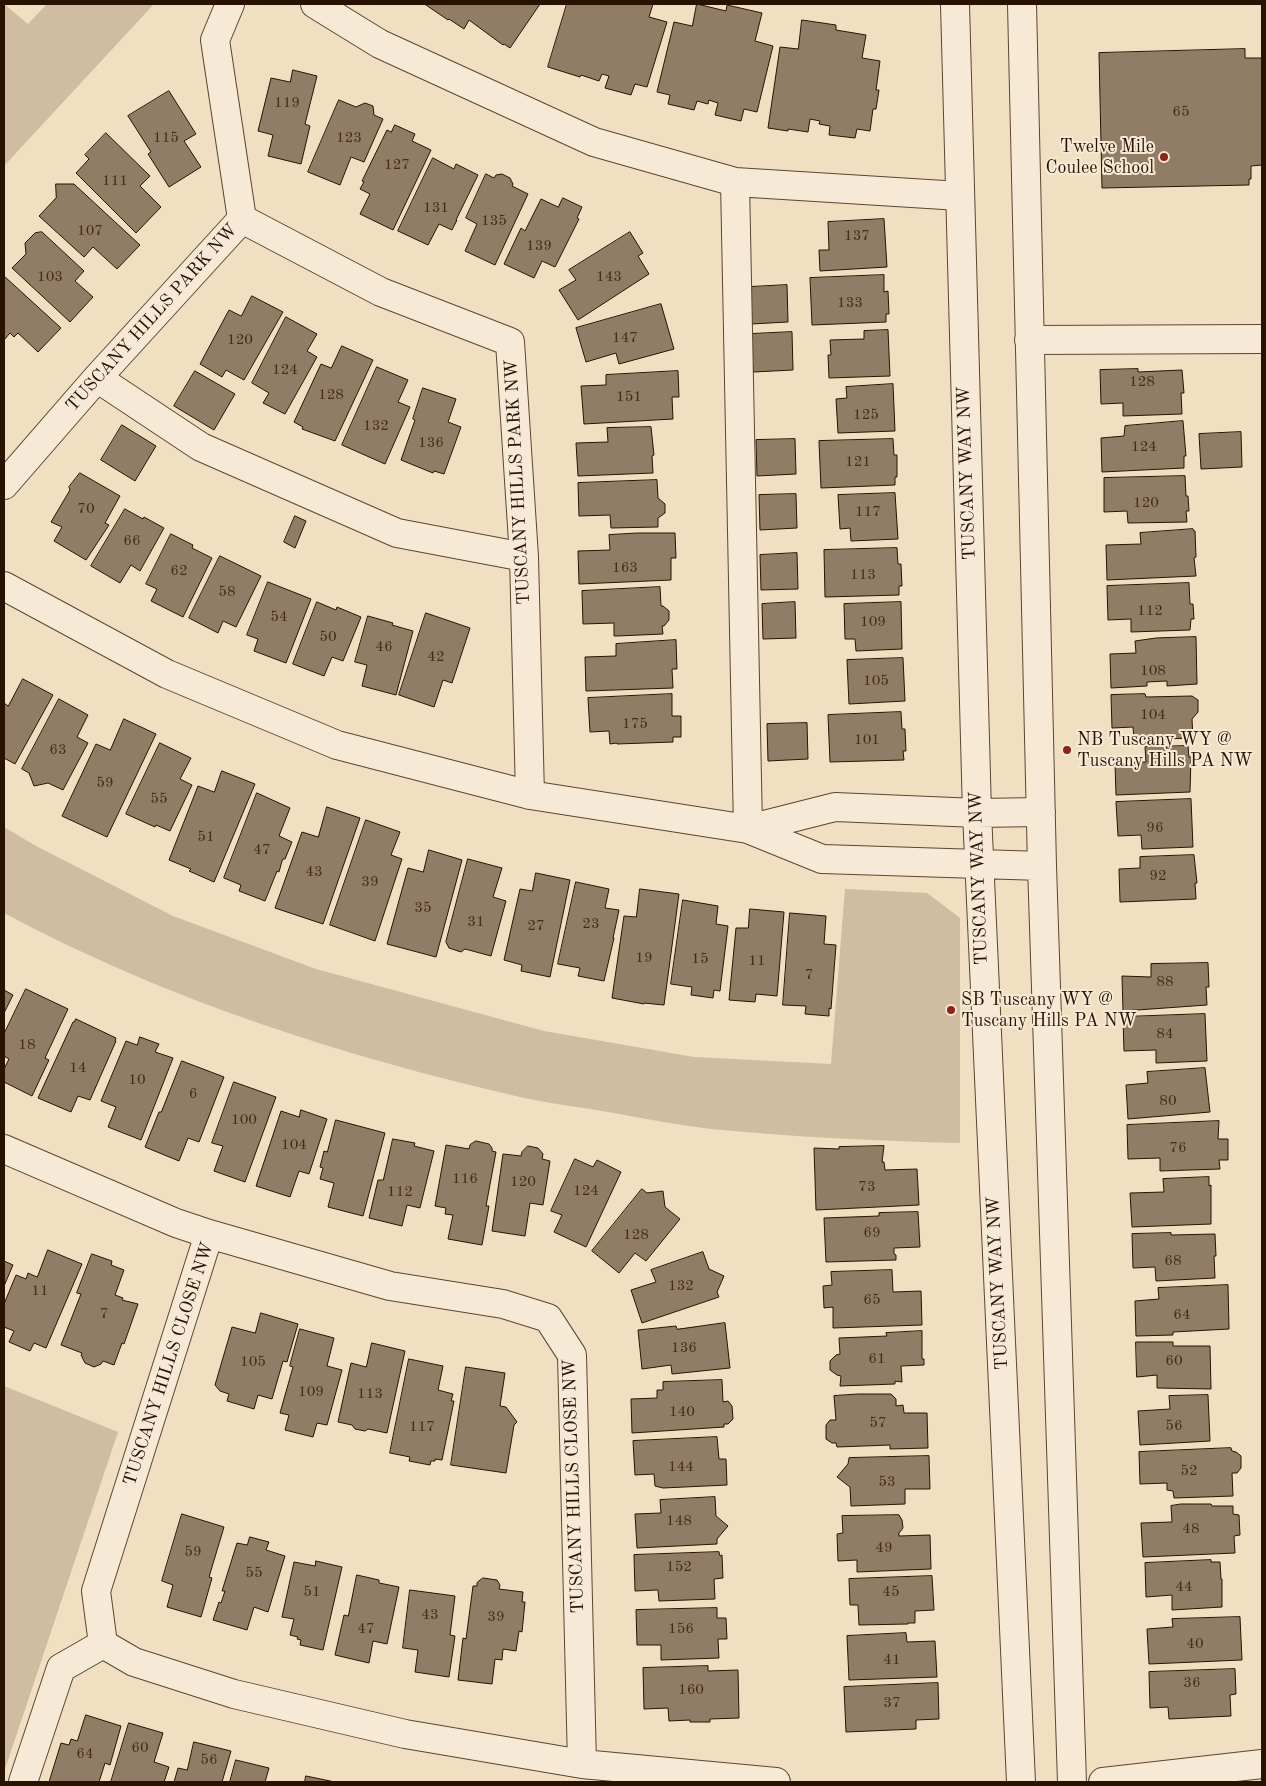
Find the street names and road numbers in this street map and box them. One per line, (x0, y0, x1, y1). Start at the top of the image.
street label: TUSCANY HILLS PARK NW (62, 219, 242, 417)
street label: TUSCANY HILLS PARK NW (501, 359, 535, 605)
street label: TUSCANY WAY NW (953, 385, 981, 561)
street label: TUSCANY WAY NW (965, 790, 993, 966)
street label: TUSCANY WAY NW (983, 1195, 1013, 1371)
street label: TUSCANY HILLS CLOSE NW (119, 1239, 219, 1489)
street label: TUSCANY HILLS CLOSE NW (559, 1358, 589, 1614)

